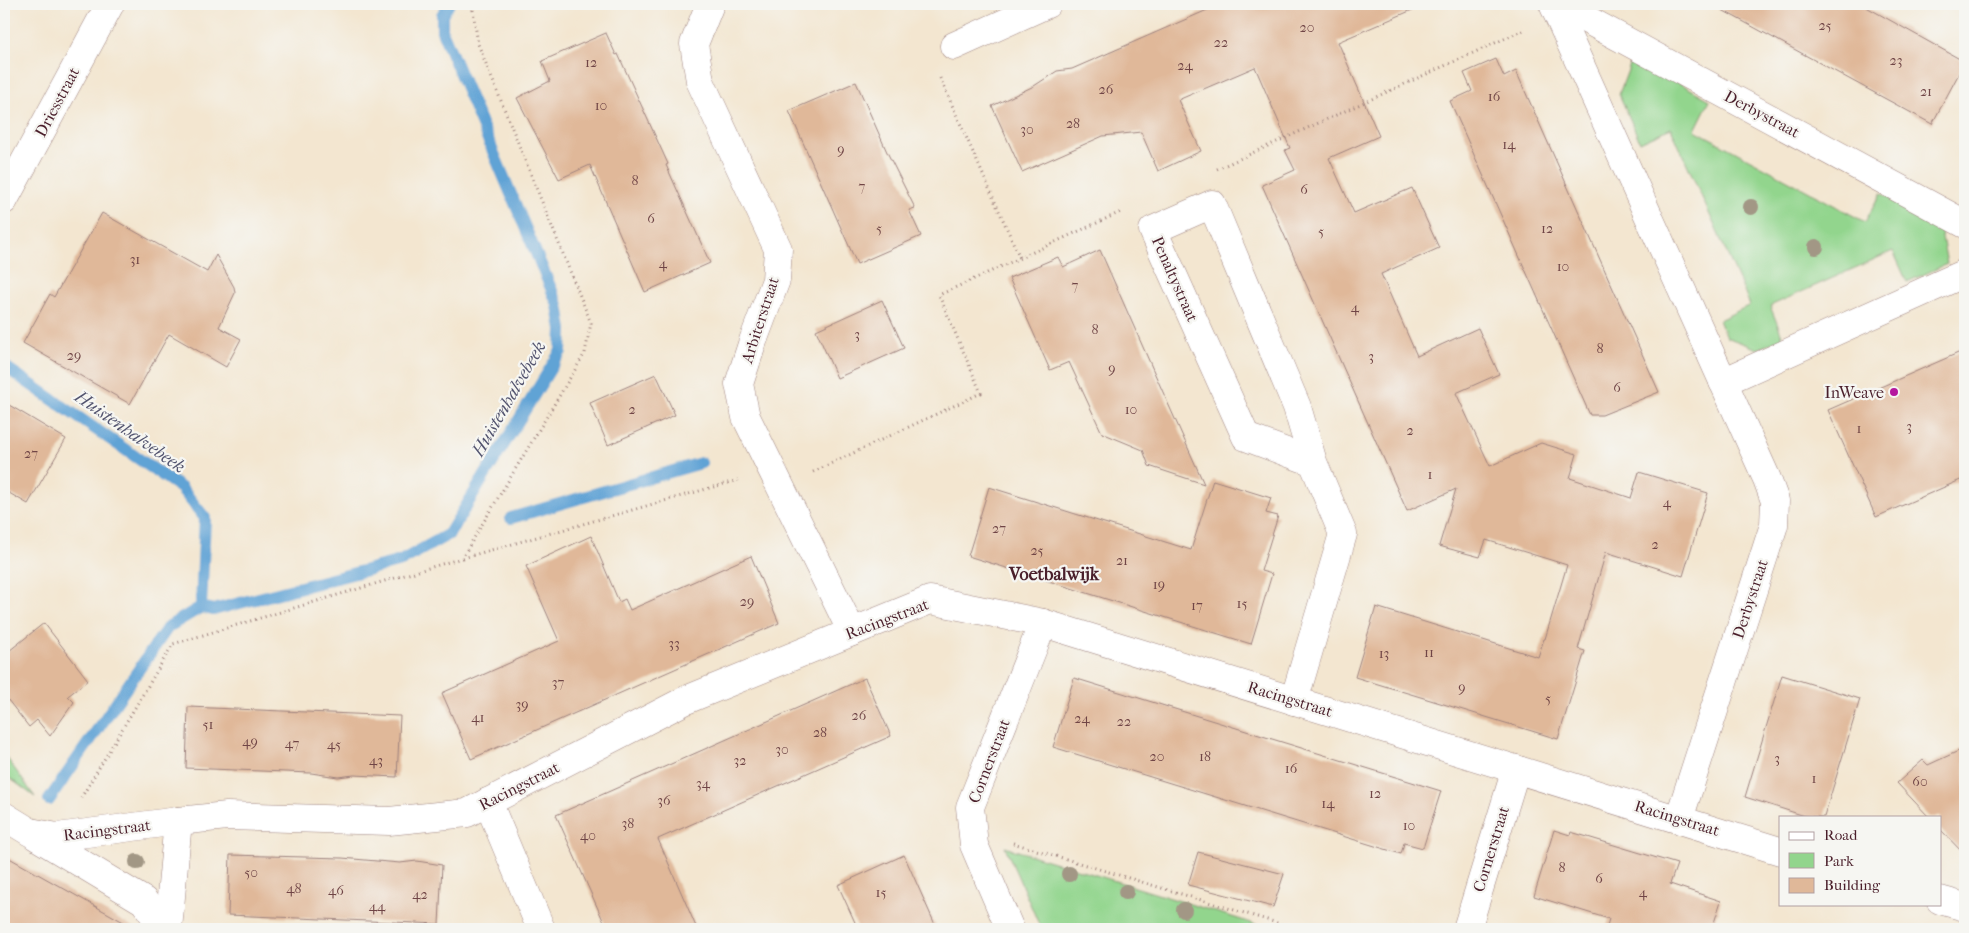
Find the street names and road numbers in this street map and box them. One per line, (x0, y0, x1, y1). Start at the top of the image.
street label: Driesstraat (31, 64, 83, 140)
street label: Derbystraat (1721, 86, 1803, 142)
street label: Penaltystraat (1148, 233, 1202, 325)
street label: Arbiterstraat (737, 274, 783, 366)
street label: Derbystraat (1728, 557, 1772, 641)
street label: Racingstraat (843, 594, 932, 644)
street label: Racingstraat (1245, 677, 1335, 721)
street label: Cornerstraat (964, 716, 1014, 806)
street label: Racingstraat (476, 757, 563, 814)
street label: Racingstraat (1632, 796, 1722, 840)
street label: Cornerstraat (1469, 804, 1513, 894)
street label: Racingstraat (62, 815, 152, 845)

